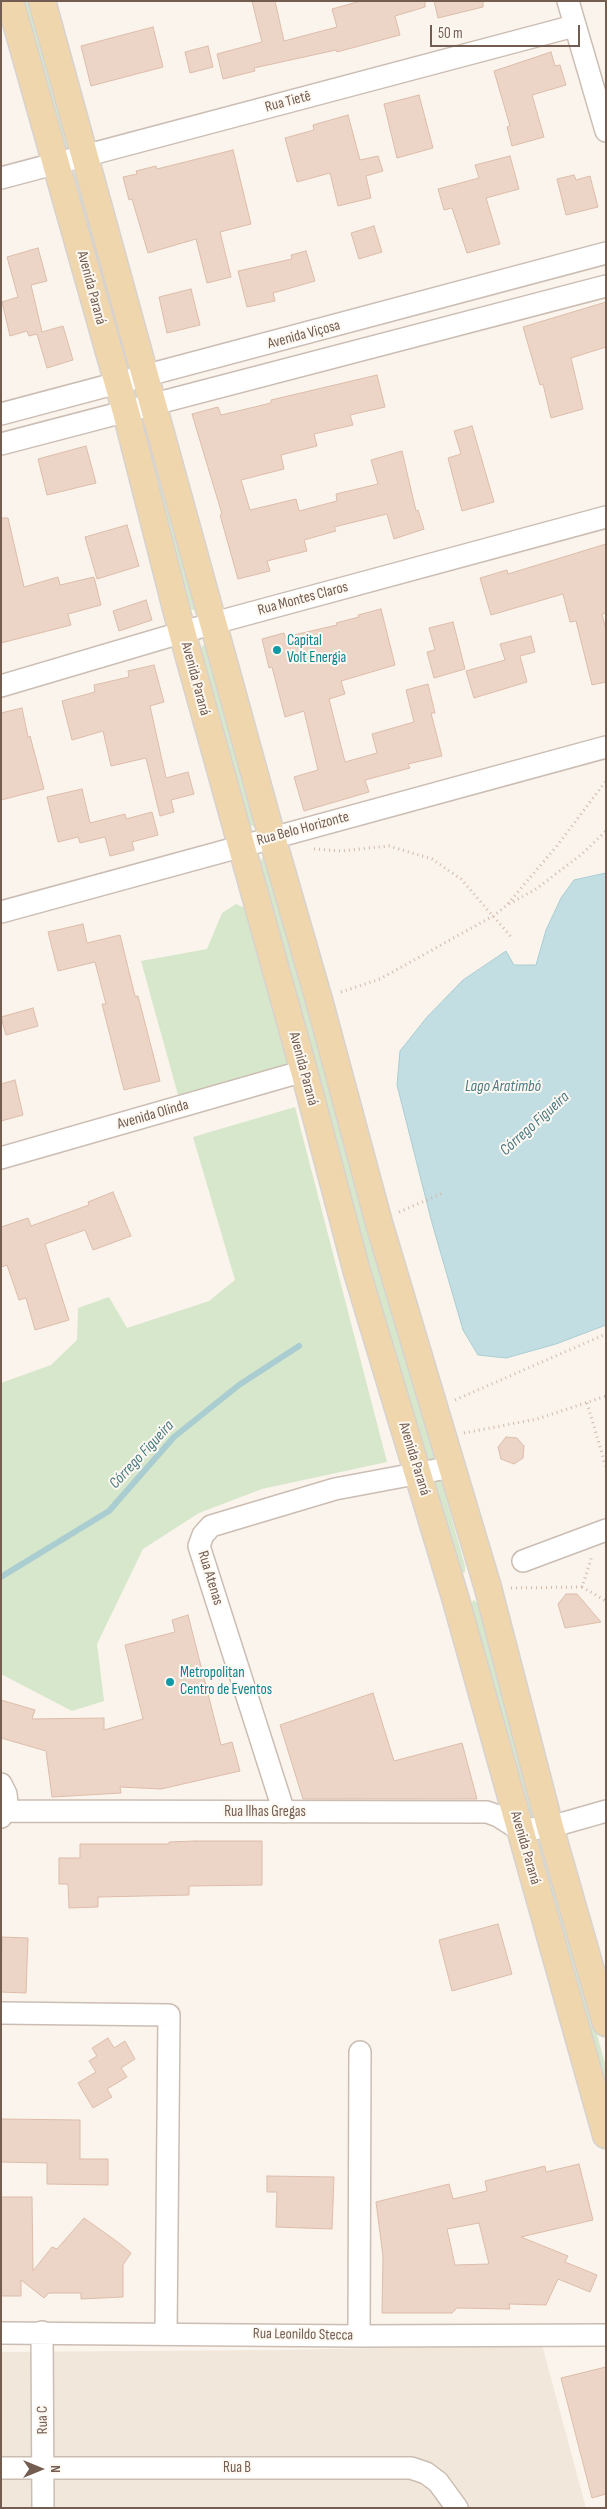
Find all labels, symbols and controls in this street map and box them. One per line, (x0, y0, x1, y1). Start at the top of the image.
scale bar (432, 15, 582, 47)
text: 50 m (438, 24, 463, 43)
street label: Rua Tietê (263, 87, 313, 117)
street label: Avenida Paraná (73, 249, 109, 327)
street label: Avenida Viçosa (266, 317, 342, 353)
street label: Rua Montes Claros (256, 578, 350, 620)
place label: Capital Volt Energia (287, 632, 346, 667)
street label: Avenida Paraná (177, 640, 213, 718)
marker: Capital Volt Energia (271, 644, 283, 656)
street label: Rua Belo Horizonte (255, 808, 351, 850)
street label: Avenida Paraná (285, 1030, 321, 1108)
water label: Lago Aratimbó (465, 1077, 541, 1097)
water label: Córrego Figueira (496, 1088, 574, 1160)
street label: Avenida Olinda (115, 1096, 191, 1134)
water label: Córrego Figueira (105, 1417, 179, 1493)
street label: Avenida Paraná (394, 1420, 434, 1498)
street label: Rua Atenas (193, 1549, 227, 1607)
place label: Metropolitan Centro de Eventos (180, 1664, 272, 1699)
marker: Metropolitan Centro de Eventos (164, 1676, 176, 1688)
street label: Rua Ilhas Gregas (224, 1803, 306, 1821)
street label: Avenida Paraná (506, 1809, 544, 1887)
street label: Rua Leonildo Stecca (253, 2325, 353, 2345)
street label: Rua C (34, 2406, 52, 2434)
north arrow (15, 2444, 65, 2494)
street label: Rua B (223, 2459, 251, 2477)
text: N (47, 2465, 64, 2473)

